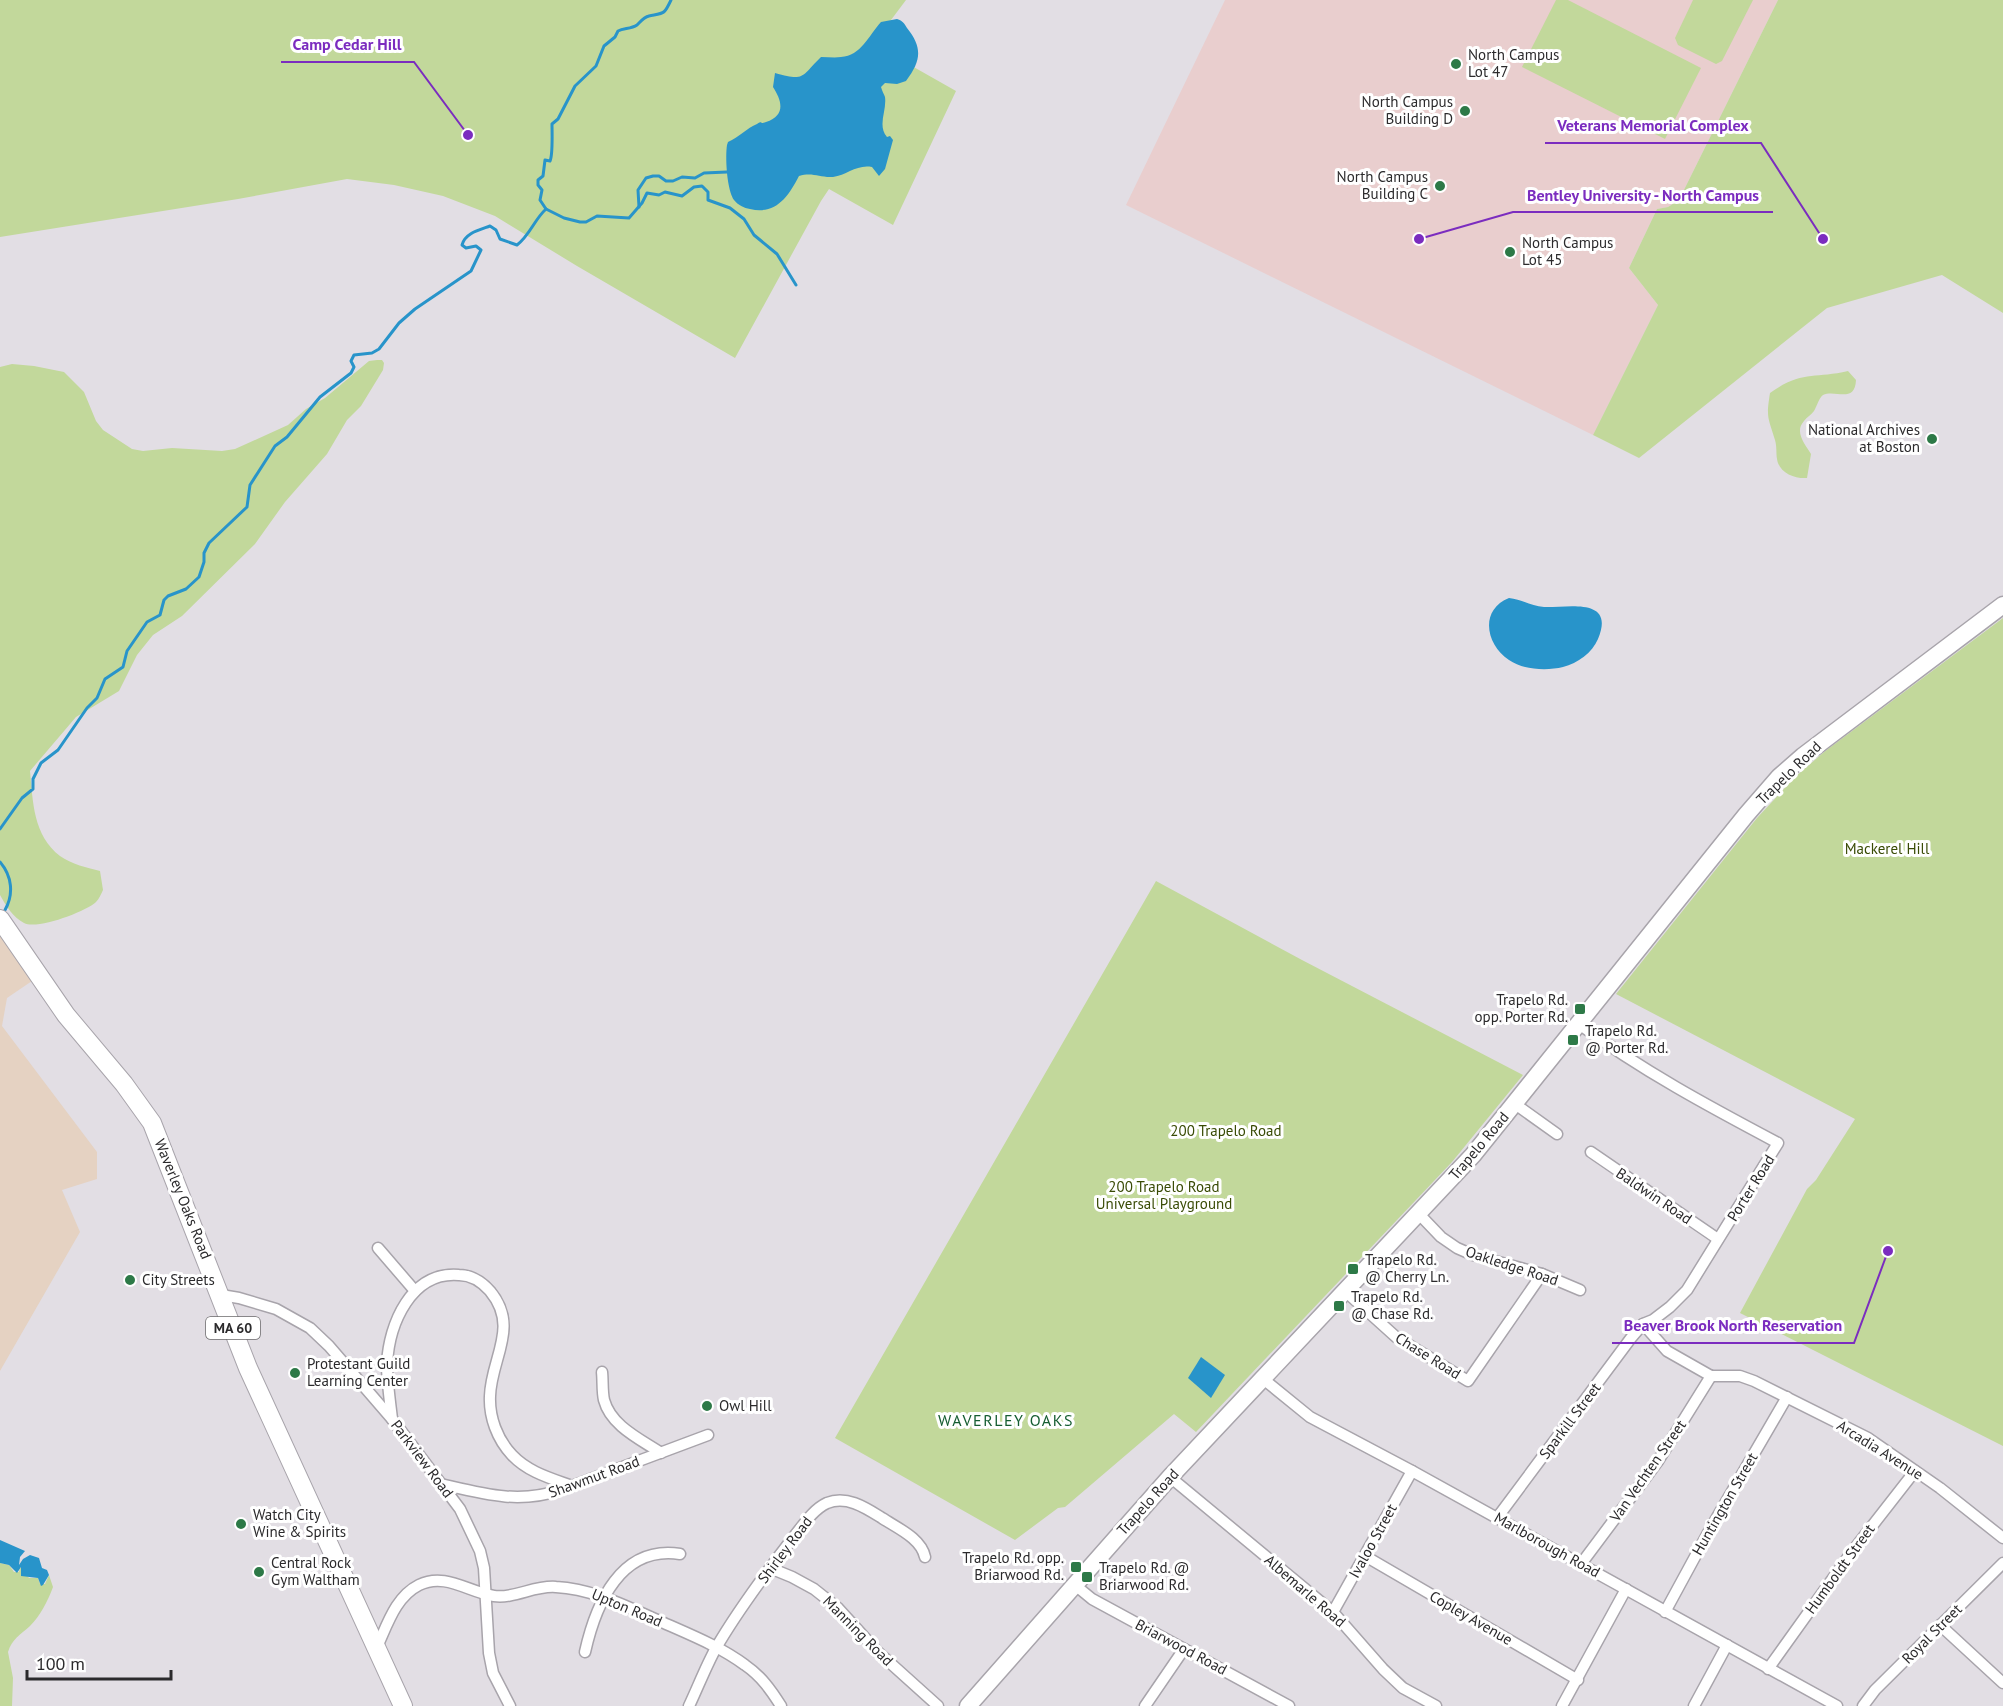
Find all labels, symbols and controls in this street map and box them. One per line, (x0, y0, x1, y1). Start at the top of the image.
callout: Camp Cedar Hill (281, 28, 414, 62)
text: Camp Cedar Hill (293, 34, 402, 54)
place label: North Campus Lot 47 (1468, 45, 1559, 81)
marker: North Campus Lot 47 (1449, 57, 1463, 71)
place label: North Campus Building D (1362, 92, 1453, 128)
marker: North Campus Building D (1458, 104, 1472, 118)
callout: Veterans Memorial Complex (1545, 109, 1761, 143)
text: Veterans Memorial Complex (1556, 115, 1749, 135)
place label: North Campus Building C (1337, 167, 1428, 203)
callout: Bentley University - North Campus (1513, 178, 1773, 212)
marker: North Campus Building C (1433, 179, 1447, 193)
text: Bentley University - North Campus (1527, 185, 1759, 205)
place label: North Campus Lot 45 (1522, 233, 1613, 269)
marker: North Campus Lot 45 (1503, 245, 1517, 259)
place label: National Archives at Boston (1808, 420, 1920, 456)
marker: National Archives at Boston (1925, 432, 1939, 446)
street label: Trapelo Road (1752, 737, 1825, 808)
park label: Mackerel Hill (1845, 839, 1930, 858)
place label: Trapelo Rd. opp. Porter Rd. (1475, 990, 1568, 1026)
marker: Trapelo Rd. opp. Porter Rd. (1573, 1002, 1587, 1016)
place label: Trapelo Rd. @ Porter Rd. (1585, 1021, 1668, 1057)
marker: Trapelo Rd. @ Porter Rd. (1566, 1033, 1580, 1047)
street label: Trapelo Road (1445, 1108, 1513, 1184)
park label: 200 Trapelo Road (1170, 1121, 1282, 1140)
street label: Waverley Oaks Road (151, 1136, 216, 1262)
street label: Porter Road (1723, 1151, 1778, 1225)
street label: Baldwin Road (1613, 1163, 1696, 1228)
park label: 200 Trapelo Road Universal Playground (1096, 1177, 1232, 1213)
street label: Oakledge Road (1463, 1242, 1561, 1289)
place label: Trapelo Rd. @ Cherry Ln. (1365, 1250, 1449, 1286)
marker: Trapelo Rd. @ Cherry Ln. (1346, 1262, 1360, 1276)
place label: City Streets (142, 1270, 215, 1289)
marker: City Streets (123, 1273, 137, 1287)
place label: Trapelo Rd. @ Chase Rd. (1351, 1287, 1433, 1323)
marker: Trapelo Rd. @ Chase Rd. (1332, 1299, 1346, 1313)
callout: Beaver Brook North Reservation (1612, 1309, 1854, 1343)
text: Beaver Brook North Reservation (1624, 1315, 1842, 1335)
road number: MA 60 (206, 1317, 260, 1339)
street label: Chase Road (1392, 1328, 1465, 1383)
place label: Protestant Guild Learning Center (307, 1354, 410, 1390)
marker: Protestant Guild Learning Center (288, 1366, 302, 1380)
street label: Sparkill Street (1535, 1379, 1605, 1463)
place label: Owl Hill (719, 1396, 772, 1415)
marker: Owl Hill (700, 1399, 714, 1413)
district label: WAVERLEY OAKS (938, 1410, 1074, 1430)
street label: Parkview Road (387, 1416, 458, 1501)
street label: Van Vechten Street (1605, 1416, 1690, 1526)
street label: Arcadia Avenue (1834, 1416, 1927, 1484)
street label: Huntington Street (1688, 1449, 1762, 1558)
street label: Shawmut Road (546, 1451, 642, 1502)
street label: Trapelo Road (1113, 1464, 1183, 1539)
street label: Ivaloo Street (1344, 1500, 1401, 1581)
place label: Watch City Wine & Spirits (253, 1505, 346, 1541)
street label: Marlborough Road (1491, 1508, 1604, 1582)
street label: Shirley Road (753, 1512, 816, 1587)
marker: Watch City Wine & Spirits (234, 1517, 248, 1531)
street label: Humboldt Street (1801, 1520, 1879, 1617)
place label: Trapelo Rd. opp. Briarwood Rd. (962, 1548, 1064, 1584)
street label: Albemarle Road (1261, 1550, 1350, 1631)
place label: Central Rock Gym Waltham (271, 1553, 360, 1589)
place label: Trapelo Rd. @ Briarwood Rd. (1099, 1558, 1189, 1594)
marker: Trapelo Rd. opp. Briarwood Rd. (1069, 1560, 1083, 1574)
marker: Central Rock Gym Waltham (252, 1565, 266, 1579)
marker: Trapelo Rd. @ Briarwood Rd. (1080, 1570, 1094, 1584)
street label: Upton Road (589, 1584, 665, 1631)
street label: Copley Avenue (1426, 1586, 1516, 1649)
street label: Manning Road (819, 1591, 898, 1670)
street label: Royal Street (1898, 1600, 1966, 1668)
street label: Briarwood Road (1132, 1614, 1230, 1679)
scale bar (27, 1643, 171, 1681)
text: 100 m (36, 1652, 85, 1675)

